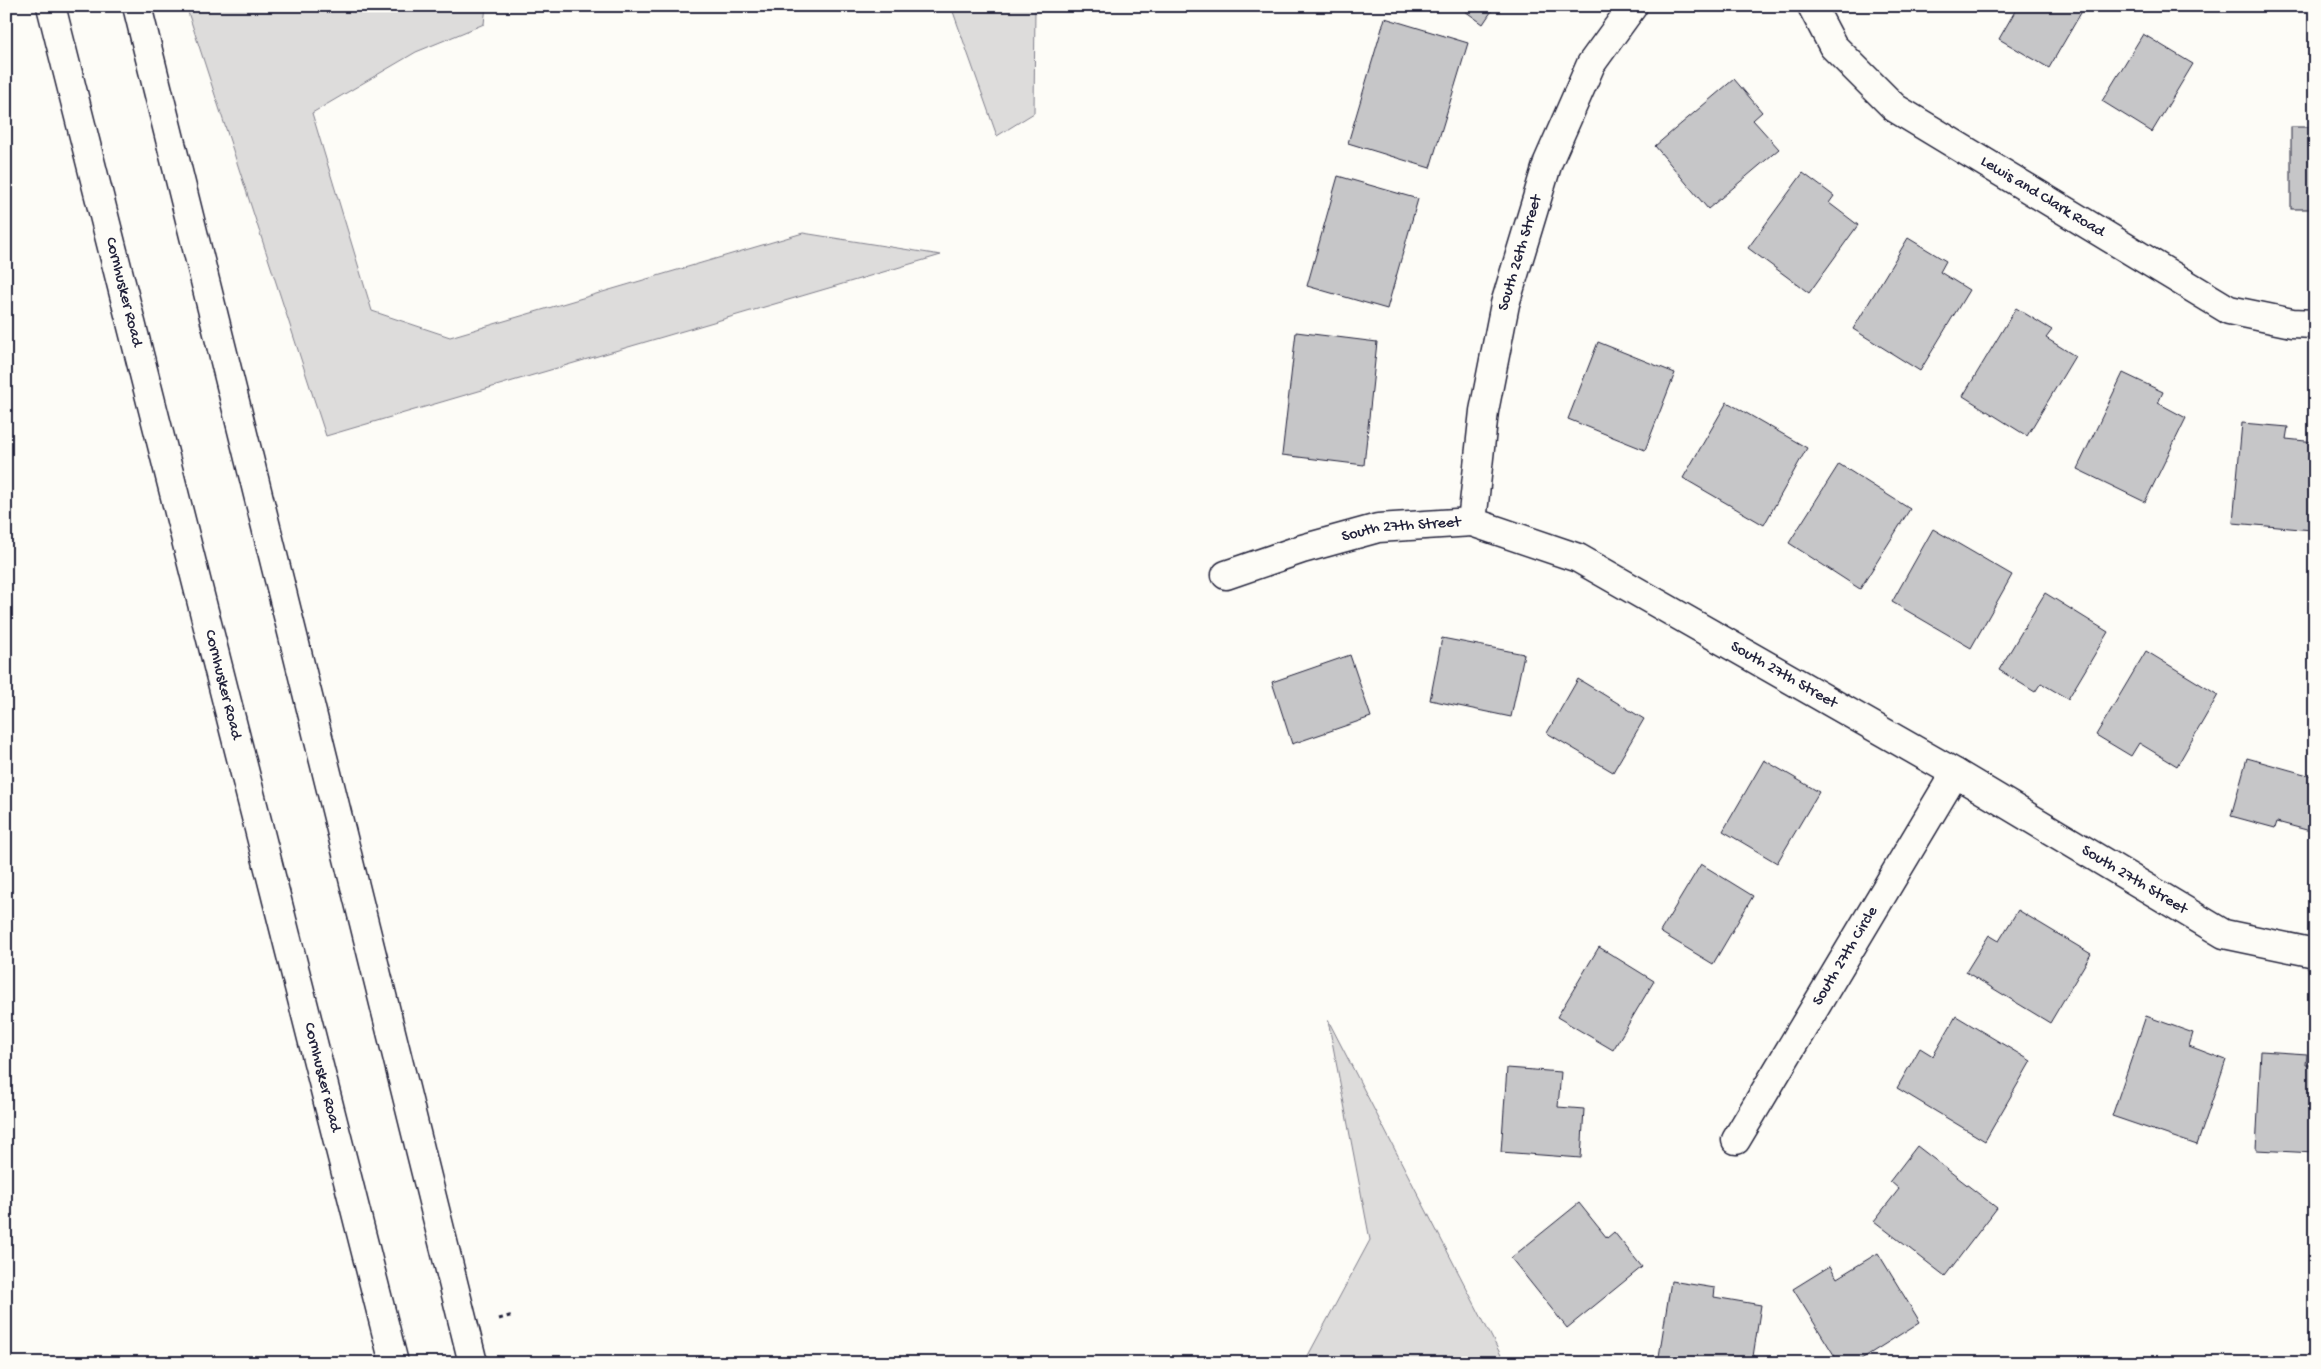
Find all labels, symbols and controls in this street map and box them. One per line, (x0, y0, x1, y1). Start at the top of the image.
street label: Lewis and Clark Road (1977, 152, 2109, 243)
street label: South 26th Street (1494, 192, 1547, 312)
street label: Cornhusker Road (100, 235, 147, 350)
street label: South 27th Street (1340, 513, 1463, 547)
street label: Cornhusker Road (200, 628, 246, 743)
street label: South 27th Street (1727, 637, 1842, 714)
street label: South 27th Street (2078, 841, 2192, 920)
street label: South 27th Circle (1809, 903, 1883, 1009)
street label: Cornhusker Road (299, 1021, 345, 1136)

